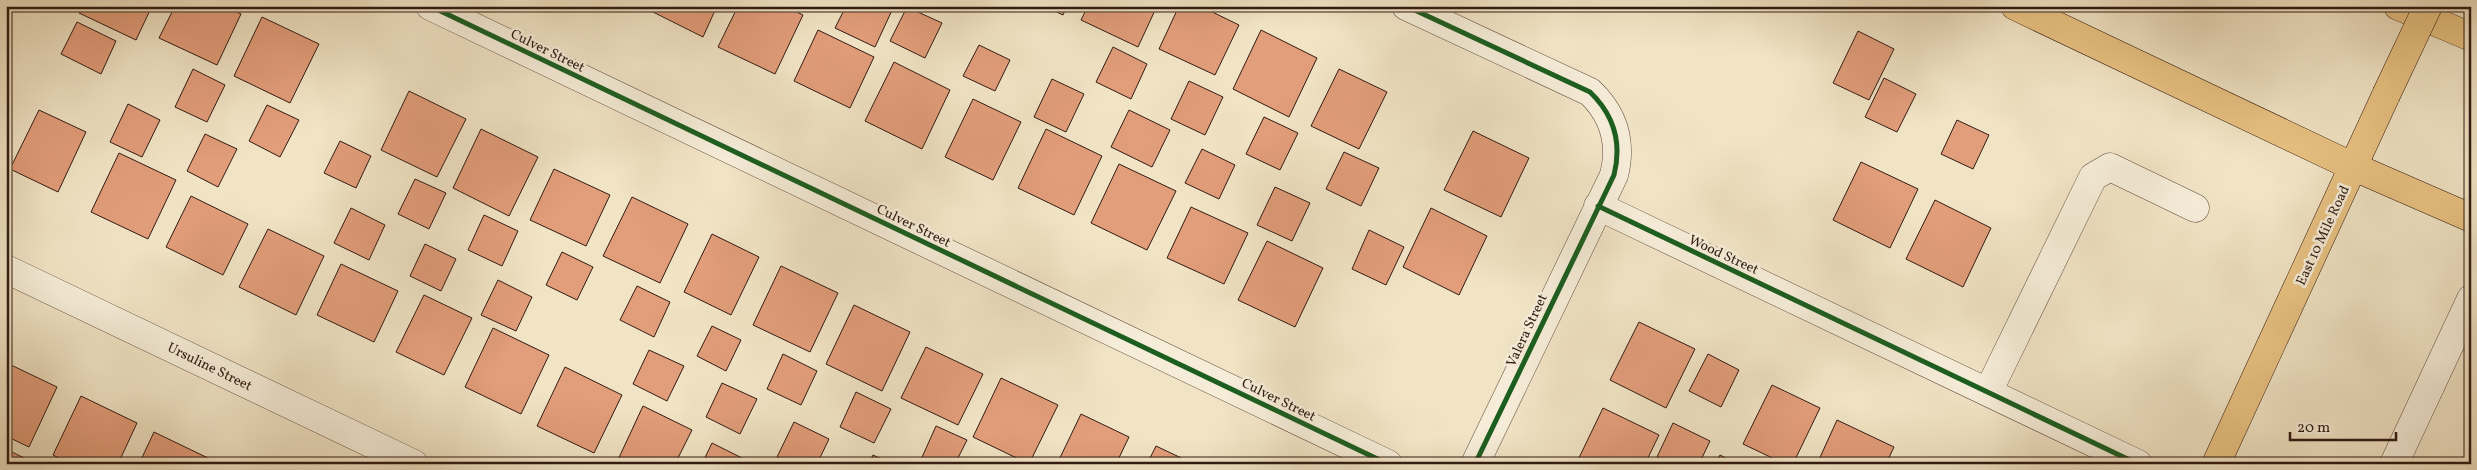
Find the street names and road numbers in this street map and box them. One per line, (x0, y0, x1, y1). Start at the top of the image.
street label: Culver Street (507, 25, 588, 78)
street label: East 10 Mile Road (2292, 182, 2355, 289)
street label: Culver Street (873, 200, 954, 253)
street label: Wood Street (1685, 231, 1762, 280)
street label: Valera Street (1502, 291, 1553, 370)
street label: Ursuline Street (164, 339, 255, 396)
street label: Culver Street (1238, 374, 1319, 427)

